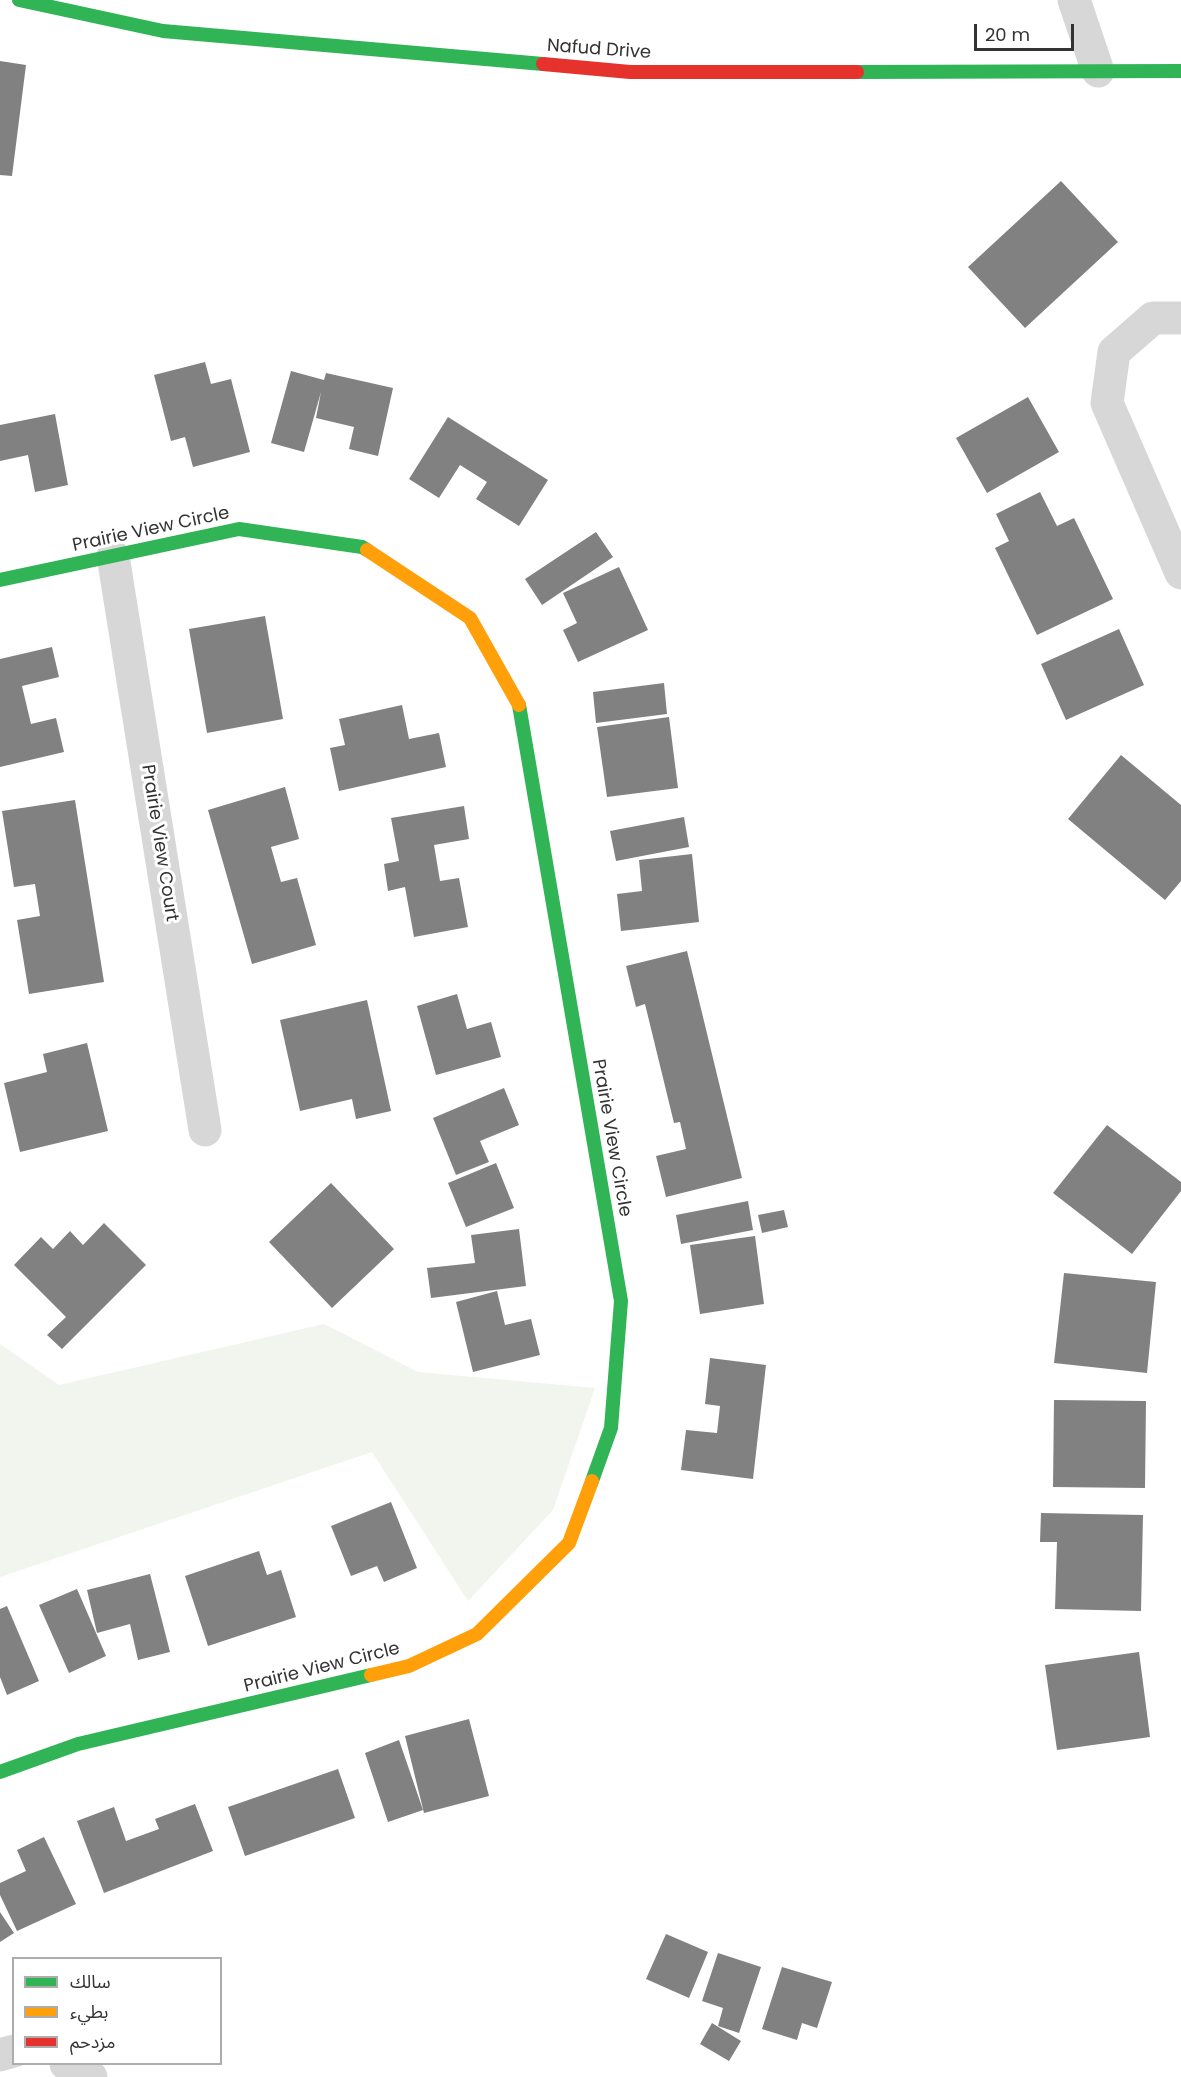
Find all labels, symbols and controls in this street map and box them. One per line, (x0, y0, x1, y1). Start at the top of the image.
scale bar (977, 12, 1078, 50)
text: 20 m (985, 22, 1030, 47)
street label: Nafud Drive (546, 36, 652, 64)
street label: Prairie View Circle (71, 503, 231, 557)
street label: Prairie View Court (136, 763, 182, 923)
street label: Prairie View Circle (586, 1057, 636, 1219)
street label: Prairie View Circle (242, 1638, 402, 1698)
legend (12, 1957, 222, 2065)
text: سالك (70, 1969, 111, 1994)
text: بطيء (70, 1999, 108, 2024)
text: مزدحم (70, 2029, 115, 2054)

